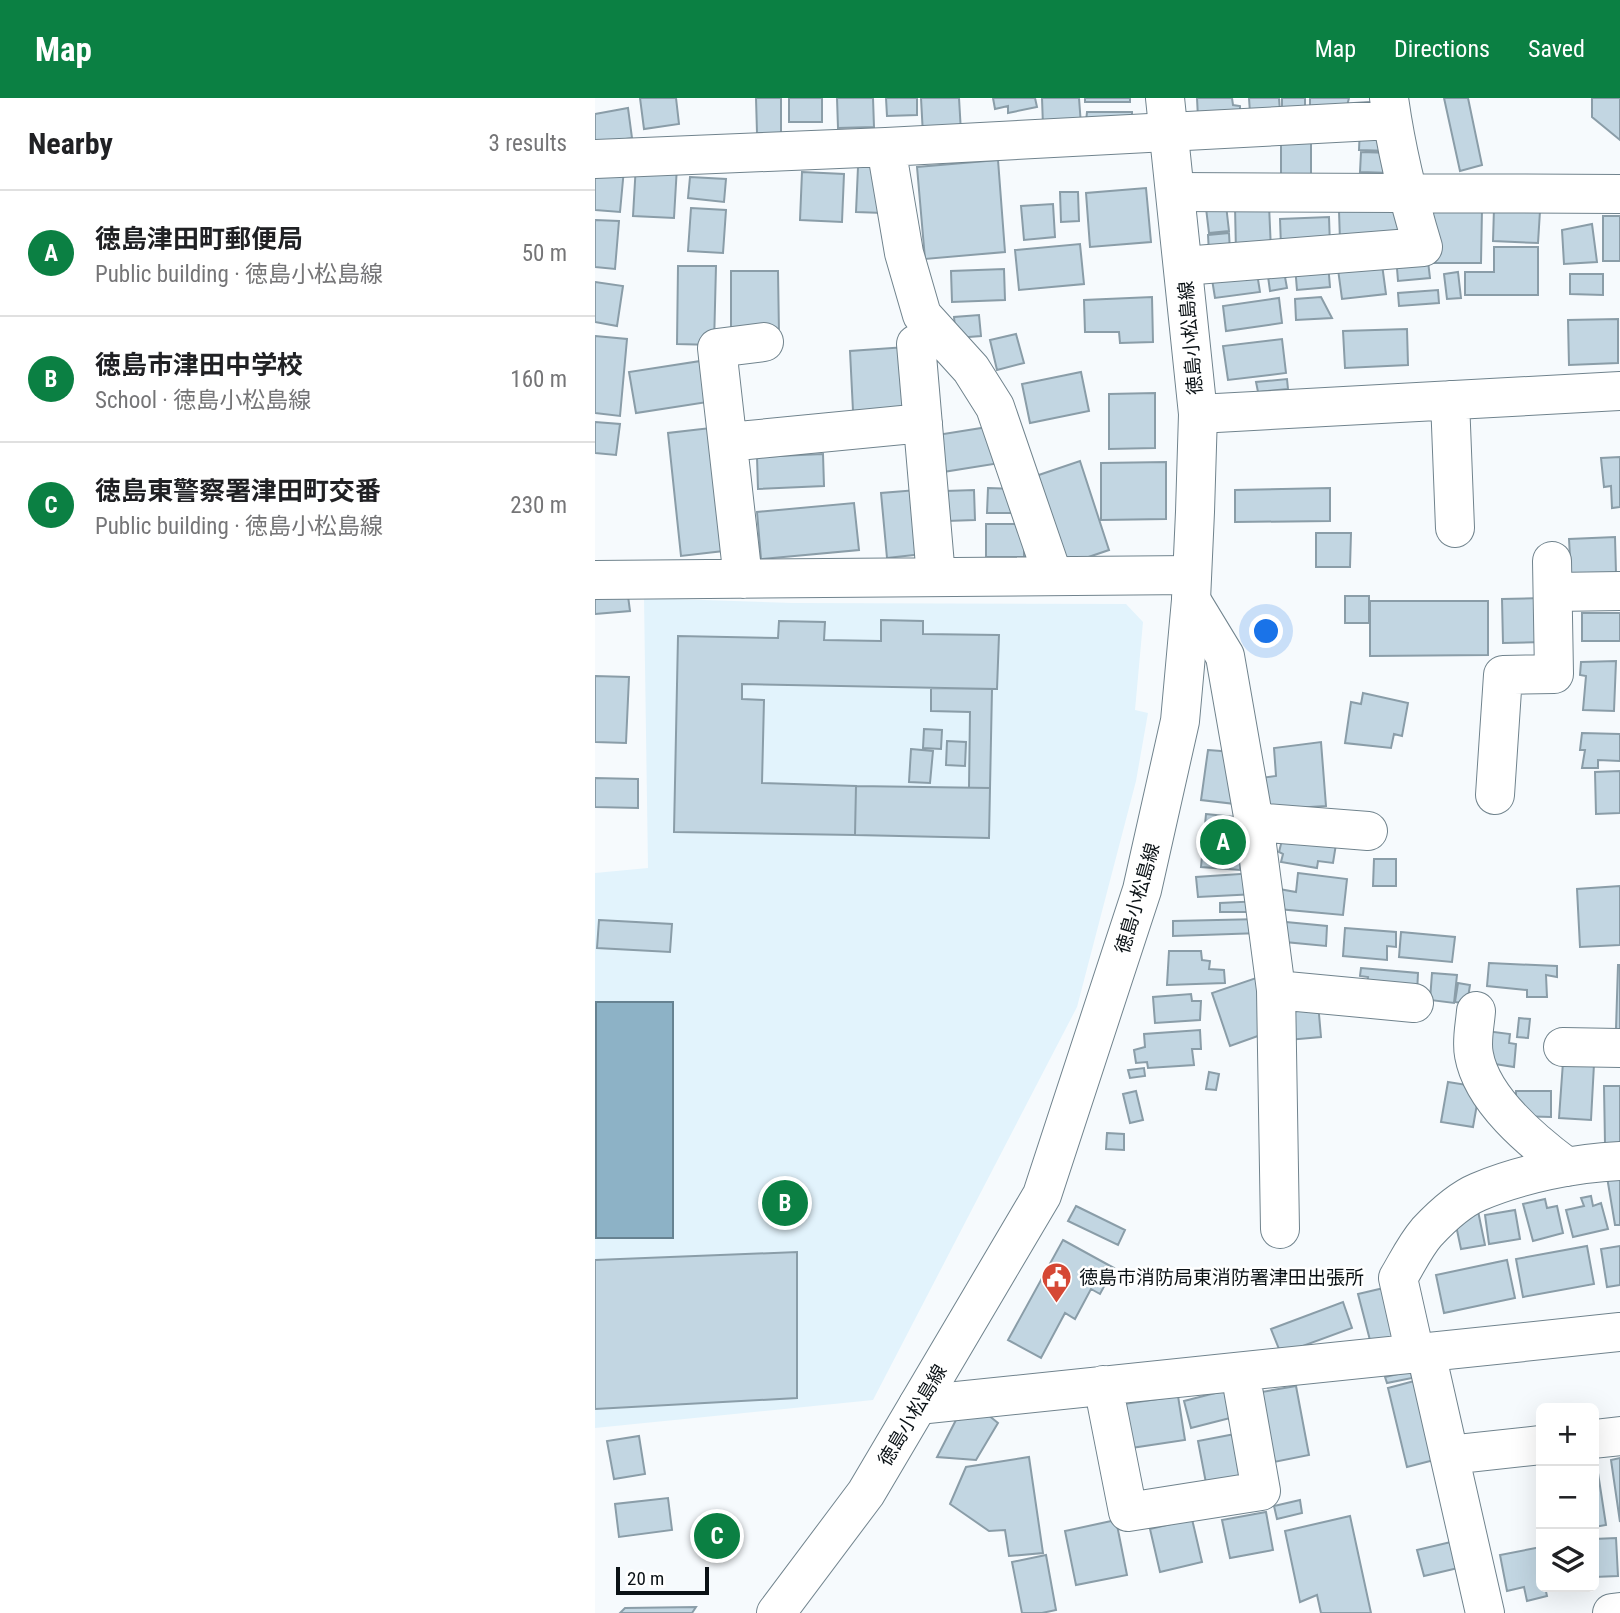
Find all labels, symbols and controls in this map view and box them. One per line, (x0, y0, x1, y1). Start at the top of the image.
text: Map (35, 30, 92, 69)
text: Map (1315, 35, 1356, 63)
text: Directions (1394, 35, 1490, 63)
text: Saved (1528, 35, 1585, 63)
text: Nearby (28, 126, 113, 161)
text: 3 results (489, 130, 567, 157)
text: 徳島津田町郵便局 (95, 224, 303, 254)
text: A (44, 240, 58, 267)
text: 50 m (522, 240, 567, 267)
text: Public building · 徳島小松島線 (95, 261, 383, 288)
street label: 徳島小松島線 (1174, 280, 1207, 396)
text: 徳島市津田中学校 (95, 350, 303, 380)
text: B (45, 366, 57, 393)
text: 160 m (510, 366, 567, 393)
text: School · 徳島小松島線 (95, 387, 311, 414)
text: 徳島東警察署津田町交番 (95, 476, 381, 506)
text: C (44, 492, 58, 519)
text: 230 m (510, 492, 567, 519)
text: Public building · 徳島小松島線 (95, 513, 383, 540)
your location (1249, 614, 1283, 648)
pin: A (1200, 816, 1246, 868)
street label: 徳島小松島線 (1111, 840, 1164, 956)
pin: B (762, 1177, 808, 1229)
public building icon: 徳島市消防局東消防署津田出張所 (1039, 1260, 1073, 1304)
place label: 徳島市消防局東消防署津田出張所 (1079, 1266, 1364, 1289)
street label: 徳島小松島線 (873, 1360, 952, 1470)
map controls (1536, 1403, 1599, 1592)
button: + (1536, 1403, 1599, 1466)
button: − (1536, 1466, 1599, 1529)
pin: C (694, 1510, 740, 1562)
button: layers (1536, 1529, 1599, 1592)
scale bar (616, 1564, 709, 1596)
text: 20 m (627, 1567, 664, 1590)

